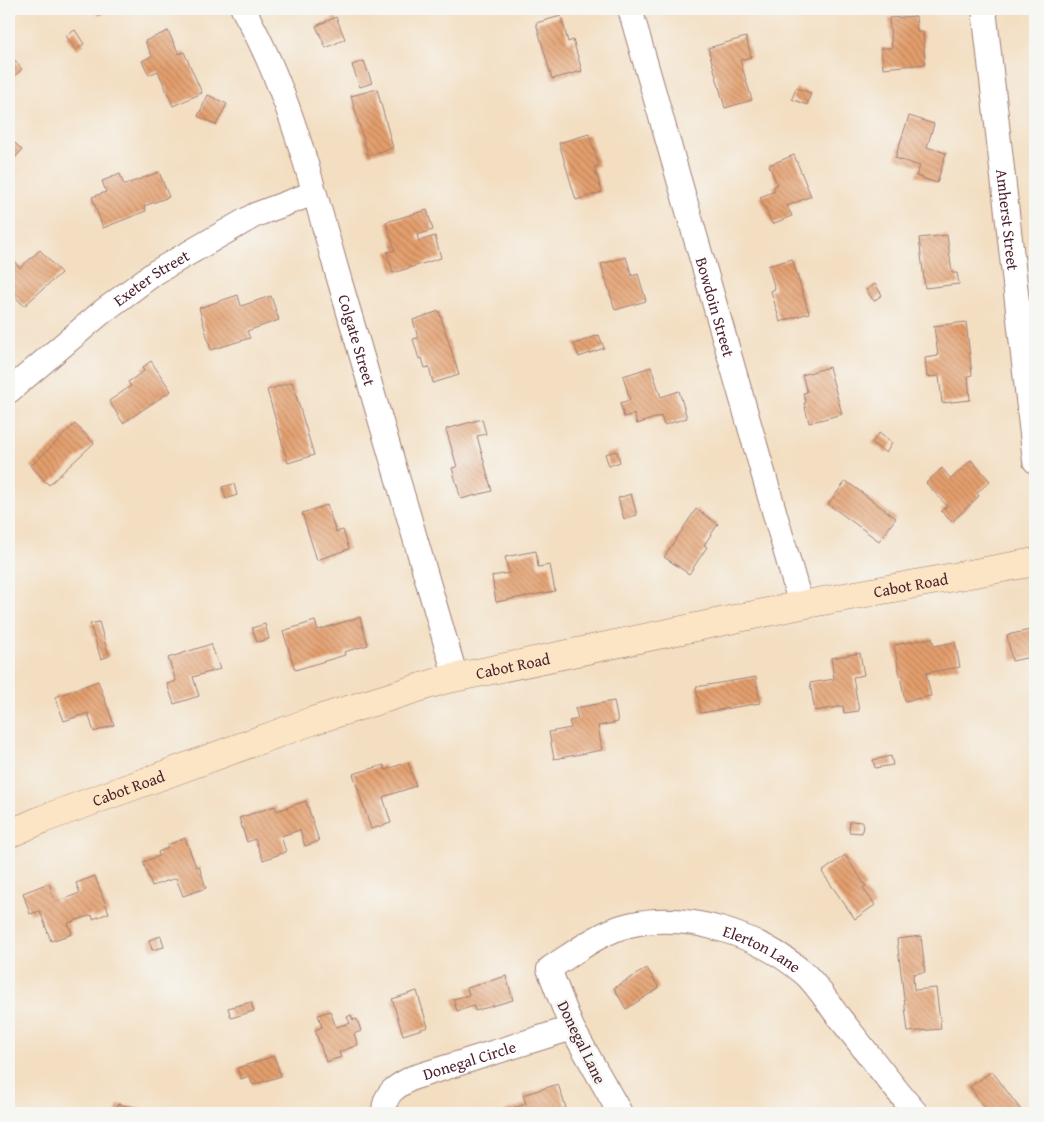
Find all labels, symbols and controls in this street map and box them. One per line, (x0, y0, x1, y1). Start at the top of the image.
street label: Amherst Street (990, 168, 1025, 272)
street label: Exeter Street (108, 243, 194, 312)
street label: Bowdoin Street (690, 254, 741, 360)
street label: Colgate Street (332, 292, 382, 389)
street label: Cabot Road (871, 566, 950, 603)
street label: Cabot Road (473, 646, 553, 685)
street label: Cabot Road (89, 764, 168, 812)
street label: Elerton Lane (720, 919, 806, 978)
street label: Donegal Lane (552, 996, 612, 1088)
street label: Donegal Circle (420, 1034, 519, 1086)

